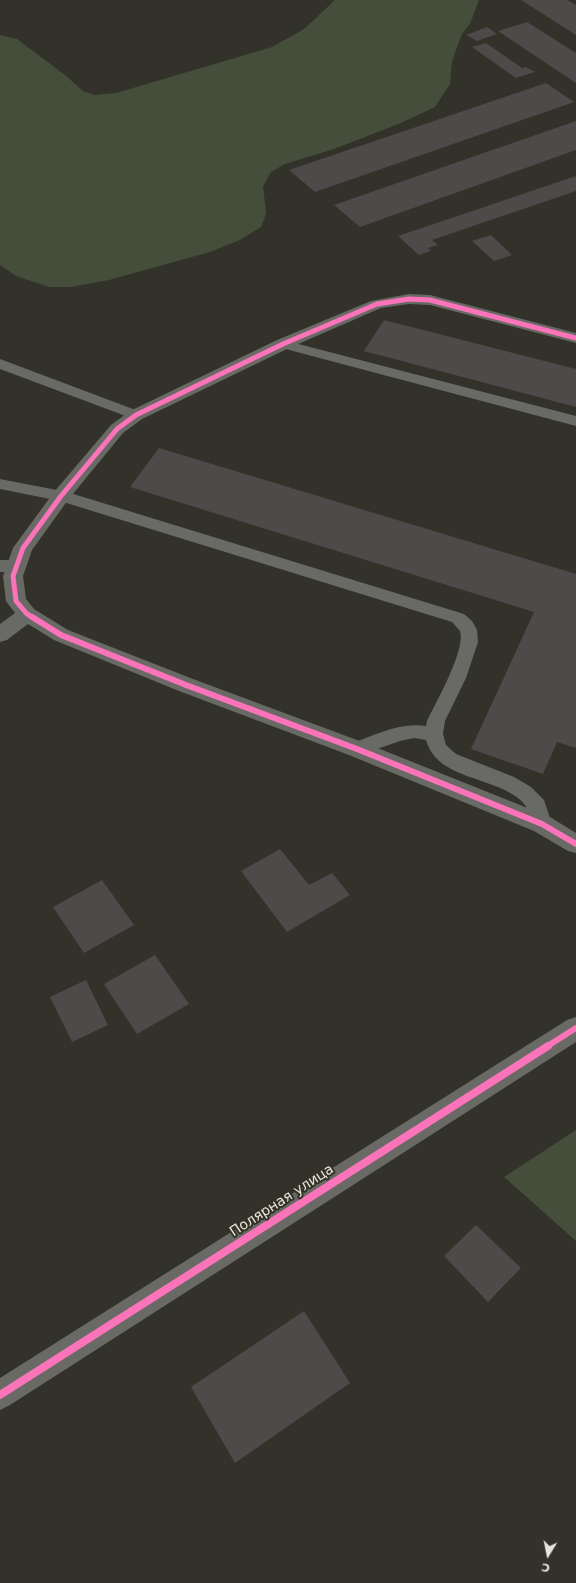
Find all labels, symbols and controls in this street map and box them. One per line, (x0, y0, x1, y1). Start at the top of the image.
street label: Полярная улица (227, 1161, 337, 1241)
north arrow (528, 1535, 568, 1575)
text: С (541, 1560, 551, 1574)

